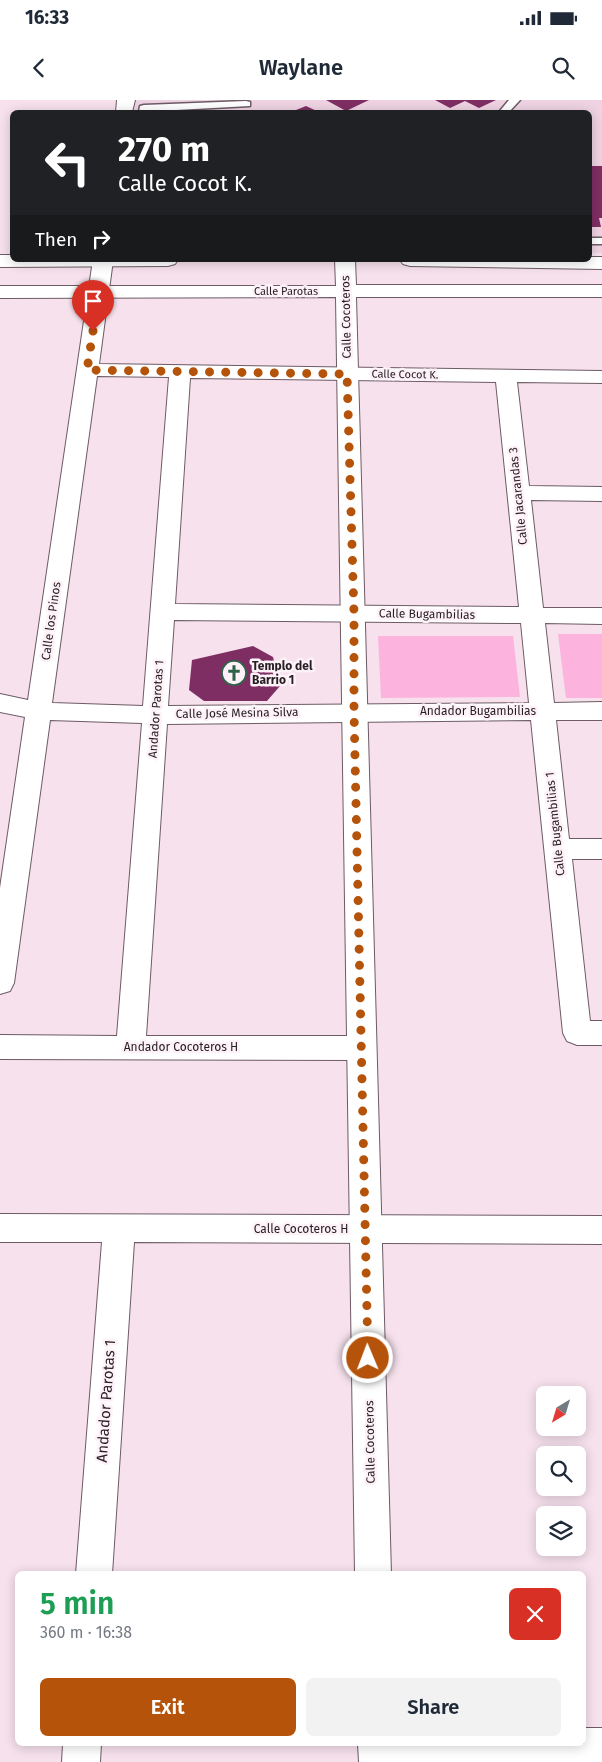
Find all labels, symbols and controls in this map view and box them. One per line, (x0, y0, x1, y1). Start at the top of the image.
text: 16:33 (25, 6, 69, 29)
icon: back (25, 54, 53, 82)
text: Waylane (259, 54, 343, 81)
icon: search (549, 54, 577, 82)
text: 270 m (118, 128, 210, 170)
icon: left (35, 130, 100, 195)
text: Calle Cocot K. (118, 170, 252, 197)
icon: right (87, 225, 115, 253)
text: Then (35, 228, 77, 251)
street label: Calle Cocoteros (338, 275, 354, 359)
pin (72, 280, 114, 331)
street label: Calle Parotas (254, 285, 318, 298)
icon: arrive (79, 287, 107, 315)
street label: Calle Cocot K. (371, 367, 439, 382)
street label: Calle Jacarandas 3 (506, 446, 530, 546)
street label: Calle los Pinos (39, 581, 63, 661)
street label: Calle Bugambilias (379, 606, 476, 622)
street label: Andador Parotas 1 (146, 659, 166, 759)
place label: Templo del Barrio 1 (252, 659, 313, 687)
church icon: Templo del Barrio 1 (221, 660, 247, 686)
street label: Andador Bugambilias (420, 704, 536, 718)
street label: Calle José Mesina Silva (175, 705, 299, 721)
street label: Calle Bugambilias 1 (543, 771, 567, 877)
street label: Andador Cocoteros H (124, 1040, 238, 1054)
street label: Calle Cocoteros H (254, 1222, 348, 1236)
position arrow (341, 1331, 393, 1383)
street label: Andador Parotas 1 (93, 1339, 119, 1463)
north arrow (536, 1386, 586, 1436)
map controls (536, 1386, 586, 1556)
street label: Calle Cocoteros (362, 1400, 378, 1484)
button: search (536, 1446, 586, 1496)
button: layers (536, 1506, 586, 1556)
text: 5 min (40, 1586, 114, 1622)
button: close (509, 1588, 561, 1640)
text: 360 m · 16:38 (40, 1623, 132, 1642)
button: Exit (40, 1678, 296, 1736)
button: Share (306, 1678, 561, 1736)

